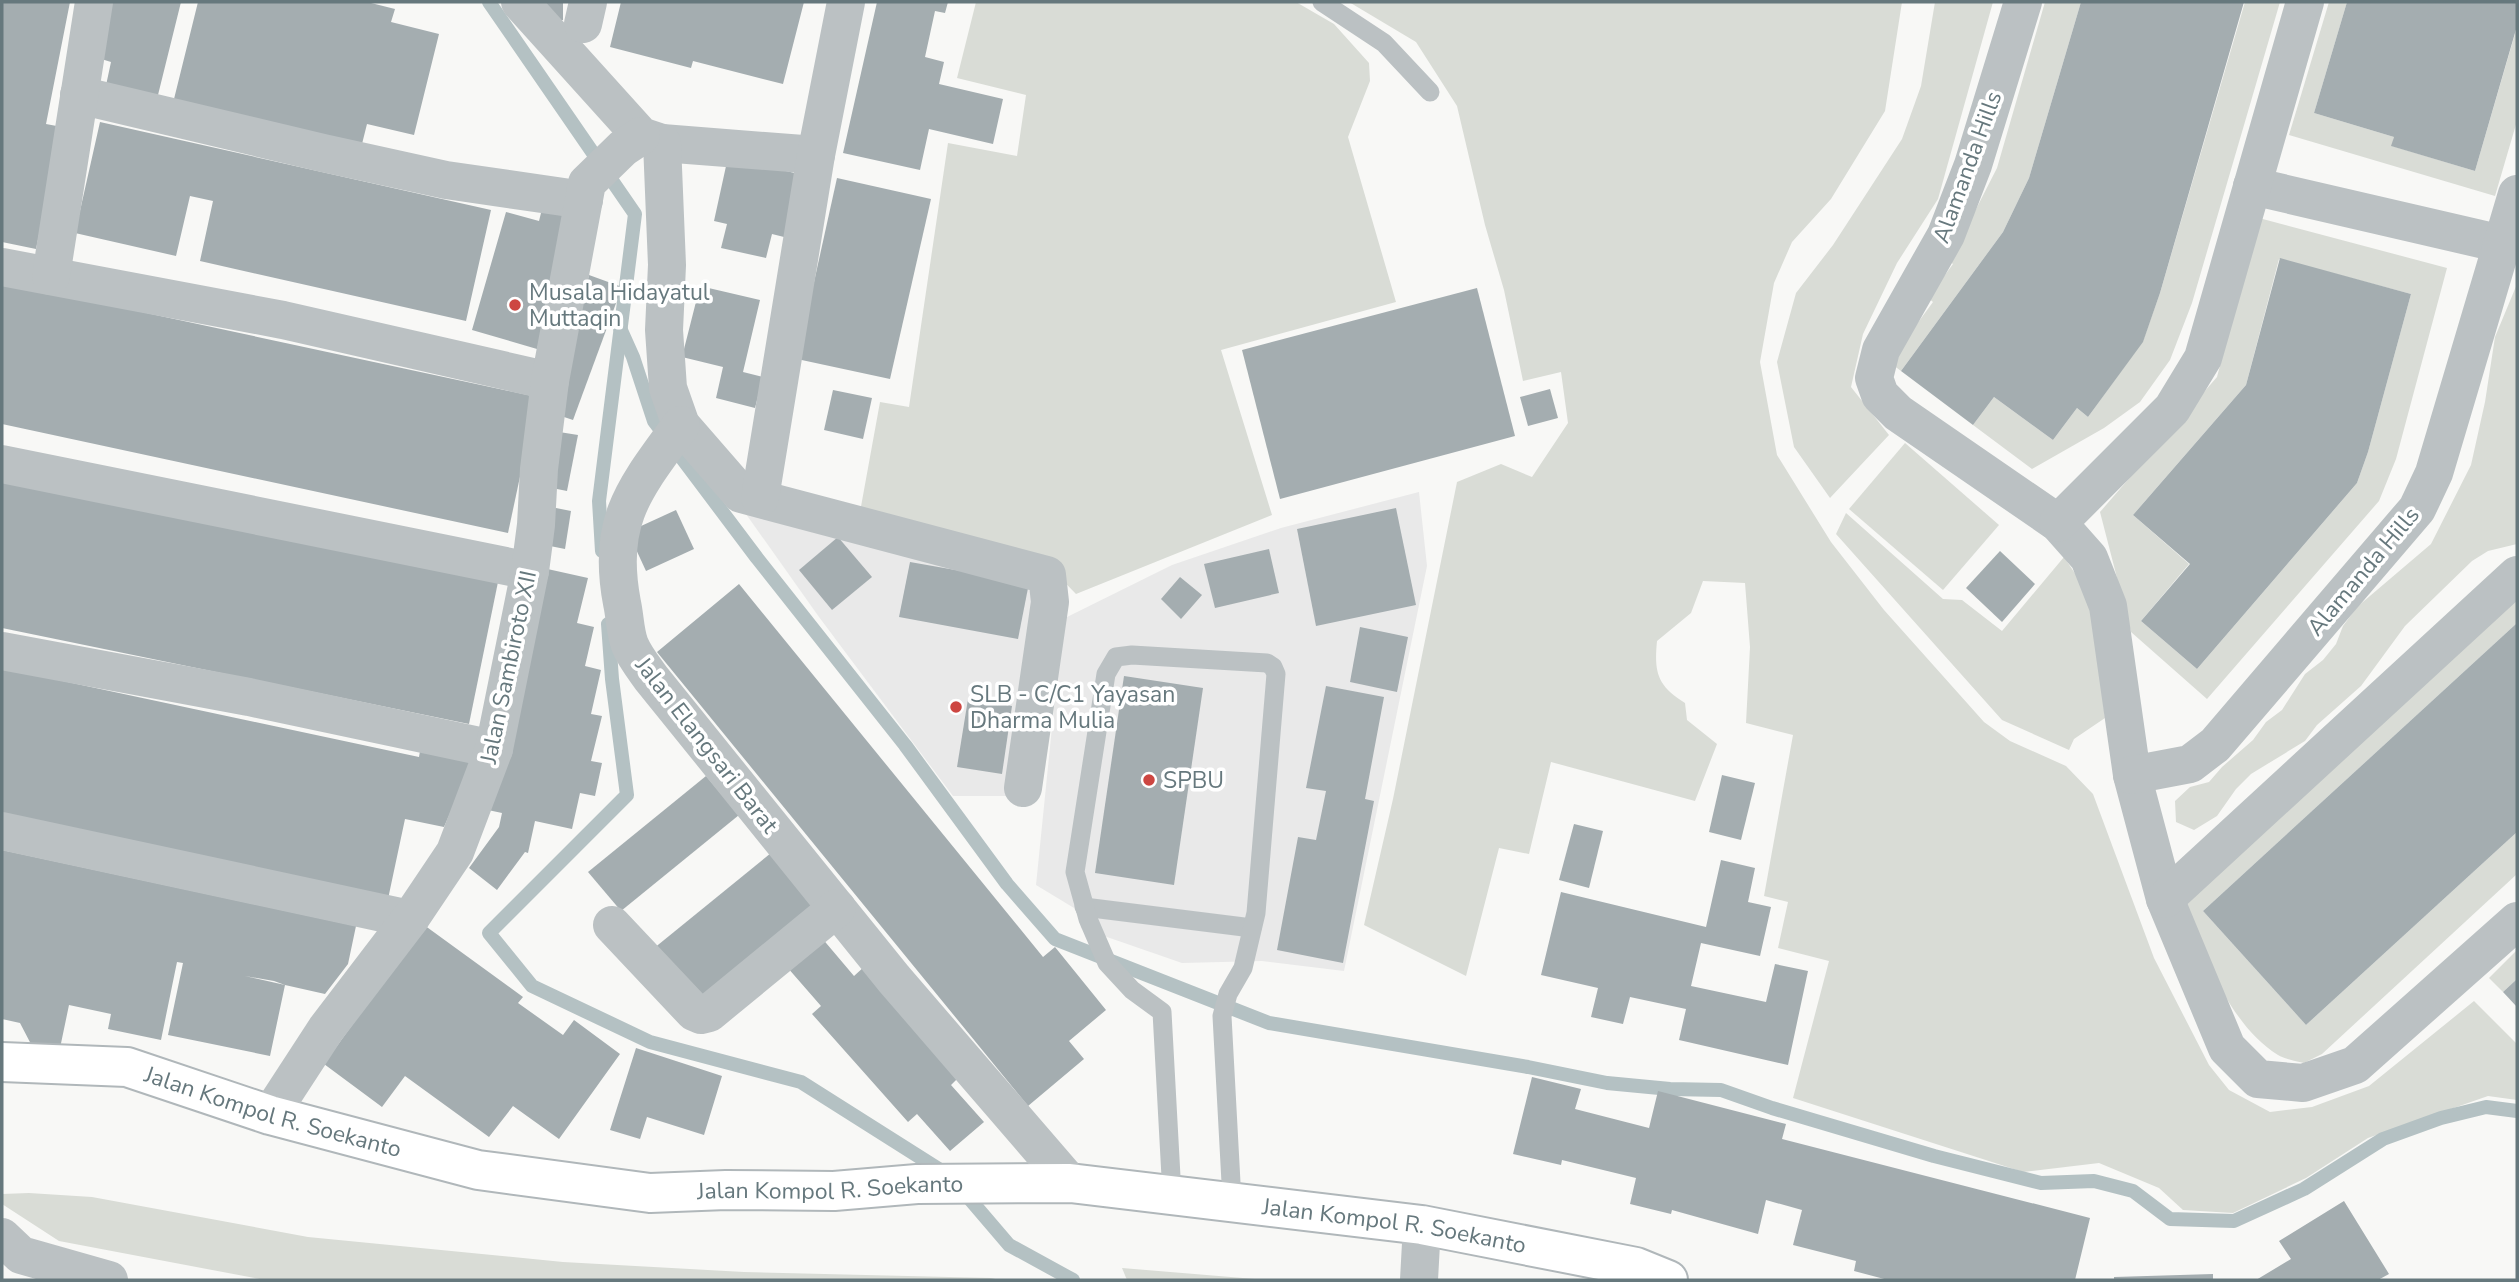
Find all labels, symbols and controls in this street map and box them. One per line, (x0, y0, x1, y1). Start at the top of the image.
street label: Alamanda Hills (1926, 87, 2009, 247)
place label: Musala Hidayatul Muttaqin (529, 277, 710, 334)
marker: Musala Hidayatul Muttaqin (507, 297, 523, 313)
street label: Alamanda Hills (2300, 500, 2427, 642)
street label: Jalan Sambiroto XII (473, 568, 544, 767)
street label: Jalan Elangsari Barat (627, 650, 786, 840)
place label: SLB - C/C1 Yayasan Dharma Mulia (970, 679, 1175, 736)
marker: SLB - C/C1 Yayasan Dharma Mulia (948, 699, 964, 715)
place label: SPBU (1163, 765, 1224, 796)
marker: SPBU (1141, 772, 1157, 788)
street label: Jalan Kompol R. Soekanto (140, 1059, 405, 1165)
street label: Jalan Kompol R. Soekanto (695, 1169, 963, 1207)
street label: Jalan Kompol R. Soekanto (1259, 1191, 1529, 1261)

